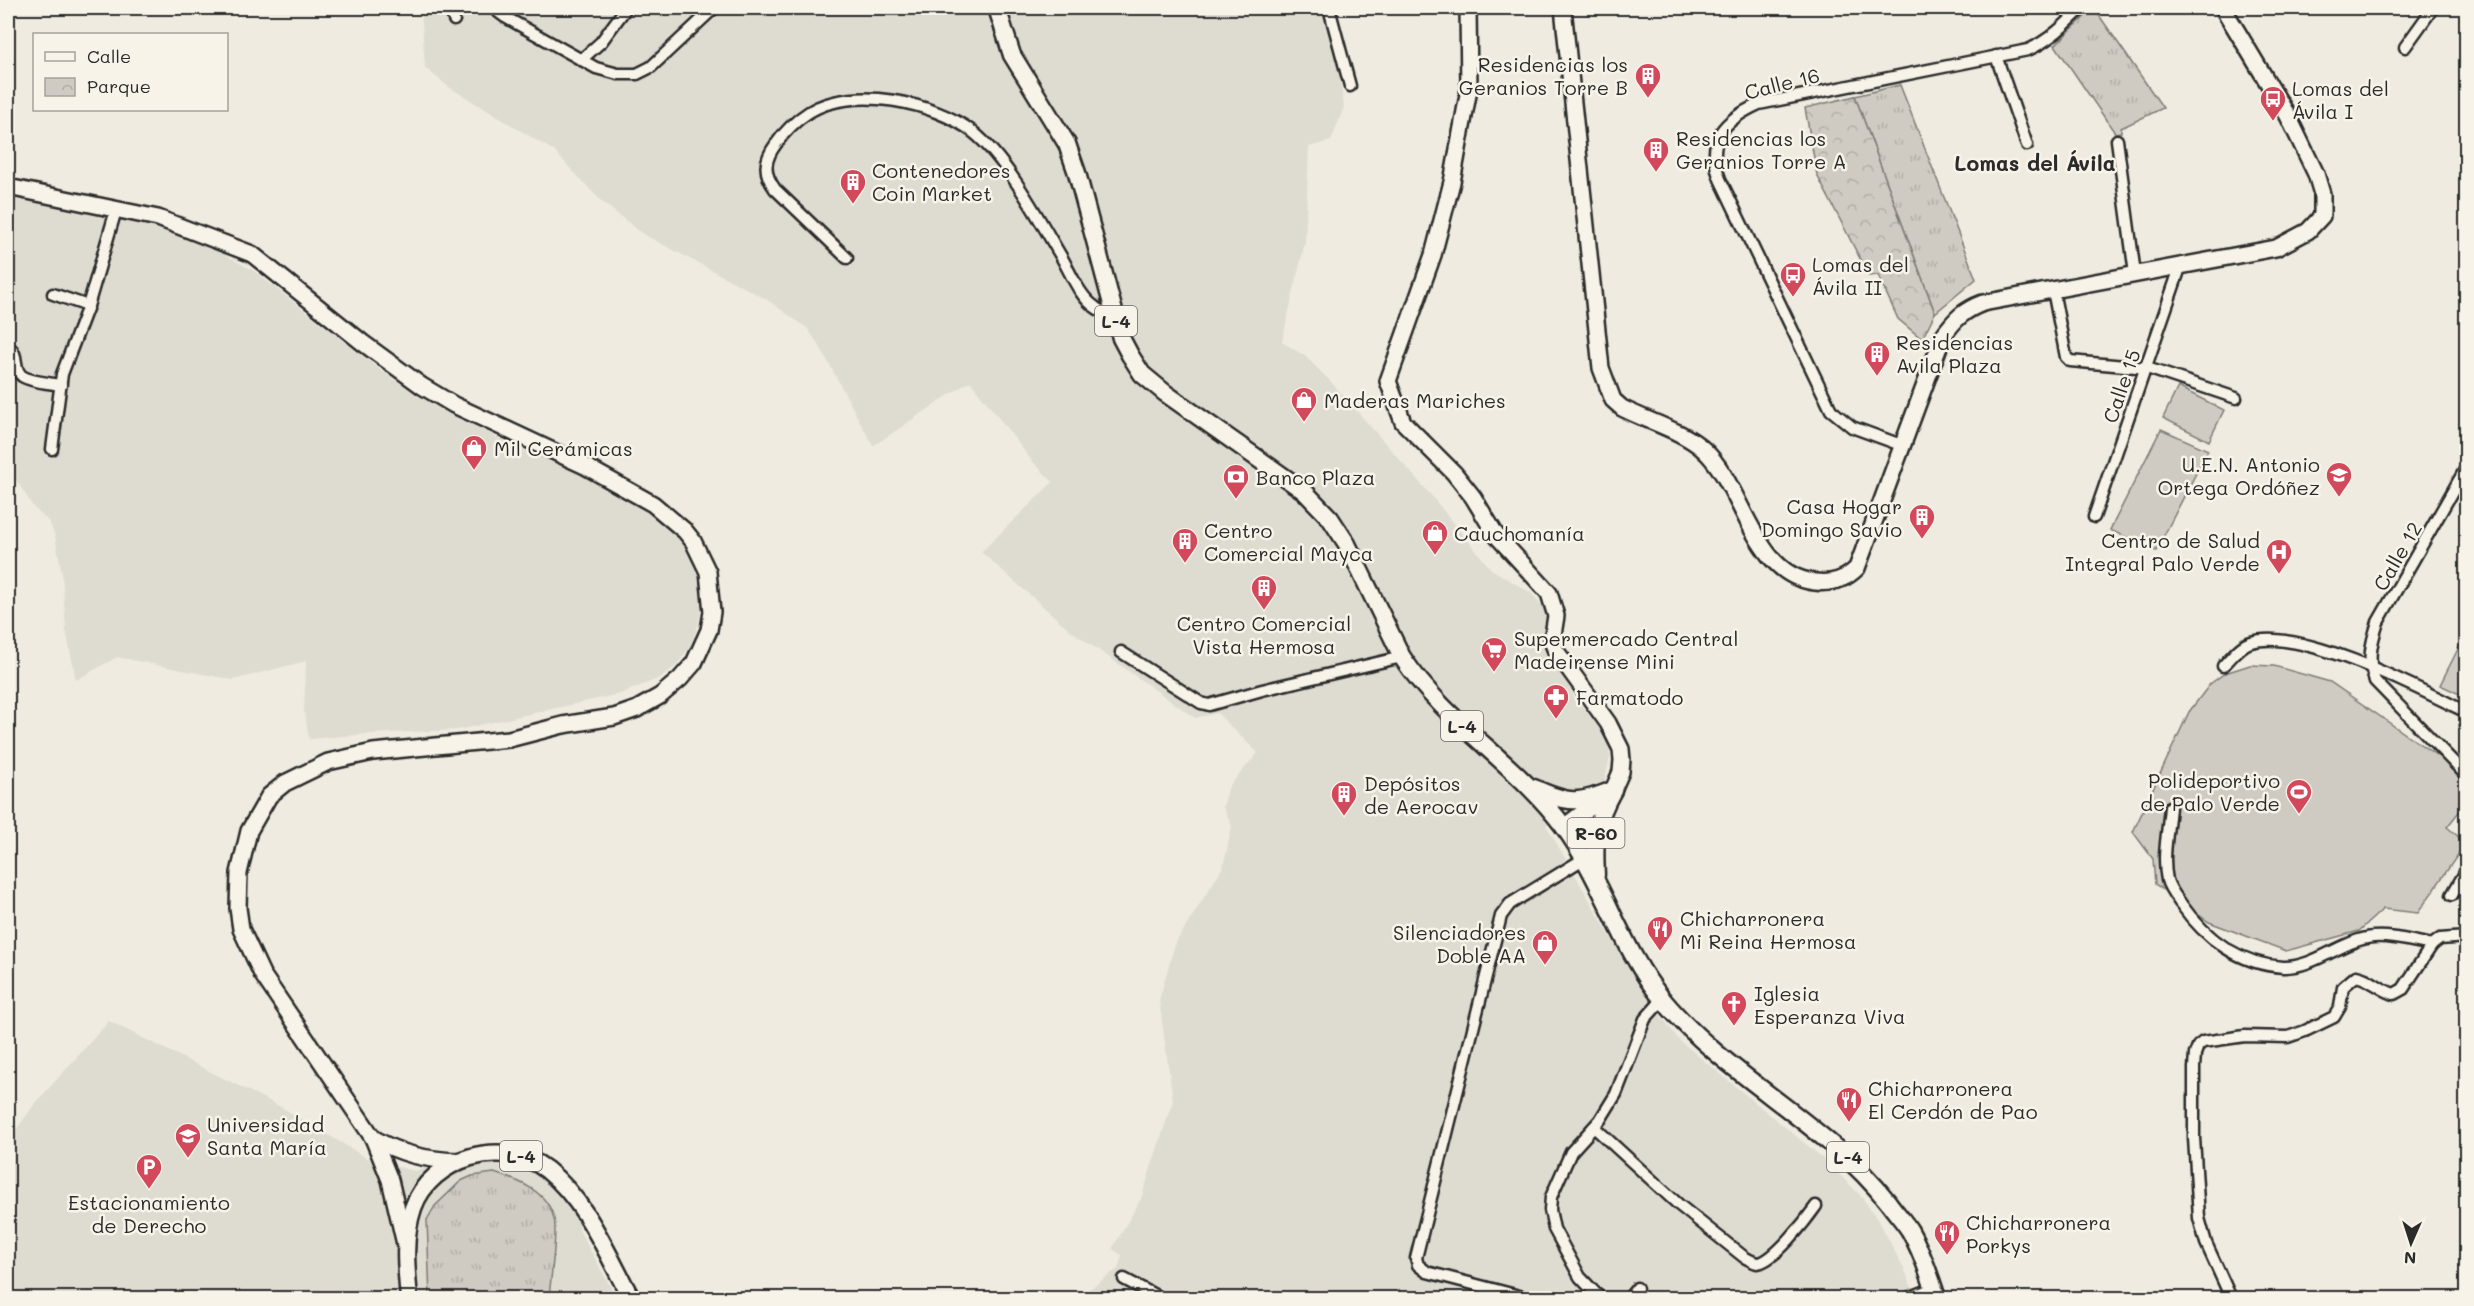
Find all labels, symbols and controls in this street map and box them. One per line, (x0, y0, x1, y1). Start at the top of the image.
legend (33, 33, 228, 111)
text: Calle (87, 44, 131, 68)
place label: Residencias los Geranios Torre B (1459, 51, 1628, 100)
building icon: Residencias los Geranios Torre B (1633, 61, 1663, 99)
street label: Calle 16 (1742, 61, 1822, 105)
text: Parque (87, 74, 151, 98)
place label: Lomas del Ávila I (2292, 75, 2389, 124)
bus stop icon: Lomas del Ávila I (2258, 84, 2288, 122)
place label: Residencias los Geranios Torre A (1676, 125, 1847, 174)
building icon: Residencias los Geranios Torre A (1641, 135, 1671, 173)
district label: Lomas del Ávila (1954, 149, 2116, 176)
place label: Contenedores Coin Market (872, 157, 1011, 206)
building icon: Contenedores Coin Market (838, 167, 868, 205)
place label: Lomas del Ávila II (1812, 251, 1909, 300)
bus stop icon: Lomas del Ávila II (1778, 260, 1808, 298)
road number: L-4 (1095, 306, 1137, 336)
place label: Residencias Avila Plaza (1896, 329, 2013, 378)
building icon: Residencias Avila Plaza (1862, 339, 1892, 377)
street label: Calle 15 (2096, 346, 2146, 426)
shop icon: Maderas Mariches (1289, 385, 1319, 423)
place label: Maderas Mariches (1324, 387, 1506, 413)
shop icon: Mil Cerámicas (459, 433, 489, 471)
place label: Mil Cerámicas (494, 435, 633, 461)
place label: U.E.N. Antonio Ortega Ordóñez (2157, 451, 2320, 500)
school or university icon: U.E.N. Antonio Ortega Ordóñez (2324, 460, 2354, 498)
bank icon: Banco Plaza (1221, 462, 1251, 500)
place label: Banco Plaza (1256, 464, 1375, 490)
place label: Casa Hogar Domingo Savio (1761, 493, 1902, 542)
building icon: Casa Hogar Domingo Savio (1907, 502, 1937, 540)
place label: Centro Comercial Mayca (1204, 517, 1373, 566)
street label: Calle 12 (2367, 517, 2427, 595)
shop icon: Cauchomanía (1420, 518, 1450, 556)
place label: Cauchomanía (1454, 520, 1585, 546)
building icon: Centro Comercial Mayca (1170, 526, 1200, 564)
place label: Centro de Salud Integral Palo Verde (2065, 527, 2260, 576)
hospital icon: Centro de Salud Integral Palo Verde (2264, 537, 2294, 575)
building icon: Centro Comercial Vista Hermosa (1249, 573, 1279, 611)
place label: Centro Comercial Vista Hermosa (1177, 610, 1351, 659)
place label: Supermercado Central Madeirense Mini (1514, 625, 1739, 674)
supermarket icon: Supermercado Central Madeirense Mini (1479, 635, 1509, 673)
pharmacy icon: Farmatodo (1541, 682, 1571, 720)
place label: Farmatodo (1576, 684, 1683, 710)
road number: L-4 (1441, 711, 1483, 741)
place label: Polideportivo de Palo Verde (2140, 767, 2280, 816)
place label: Depósitos de Aerocav (1364, 770, 1478, 819)
sports icon: Polideportivo de Palo Verde (2284, 777, 2314, 815)
building icon: Depósitos de Aerocav (1329, 779, 1359, 817)
road number: R-60 (1568, 818, 1624, 848)
place label: Chicharronera Mi Reina Hermosa (1680, 905, 1856, 954)
restaurant icon: Chicharronera Mi Reina Hermosa (1645, 914, 1675, 952)
place label: Silenciadores Doble AA (1393, 919, 1526, 968)
shop icon: Silenciadores Doble AA (1530, 928, 1560, 966)
place label: Iglesia Esperanza Viva (1754, 980, 1905, 1029)
church icon: Iglesia Esperanza Viva (1719, 989, 1749, 1027)
place label: Chicharronera El Cerdón de Pao (1868, 1075, 2038, 1124)
restaurant icon: Chicharronera El Cerdón de Pao (1834, 1085, 1864, 1123)
place label: Universidad Santa María (207, 1111, 327, 1160)
school or university icon: Universidad Santa María (173, 1121, 203, 1159)
road number: L-4 (500, 1141, 542, 1171)
road number: L-4 (1827, 1142, 1869, 1172)
parking icon: Estacionamiento de Derecho (134, 1152, 164, 1190)
place label: Estacionamiento de Derecho (68, 1189, 230, 1238)
place label: Chicharronera Porkys (1966, 1209, 2111, 1258)
north arrow (2381, 1213, 2441, 1273)
restaurant icon: Chicharronera Porkys (1932, 1218, 1962, 1256)
text: N (2404, 1248, 2417, 1269)

